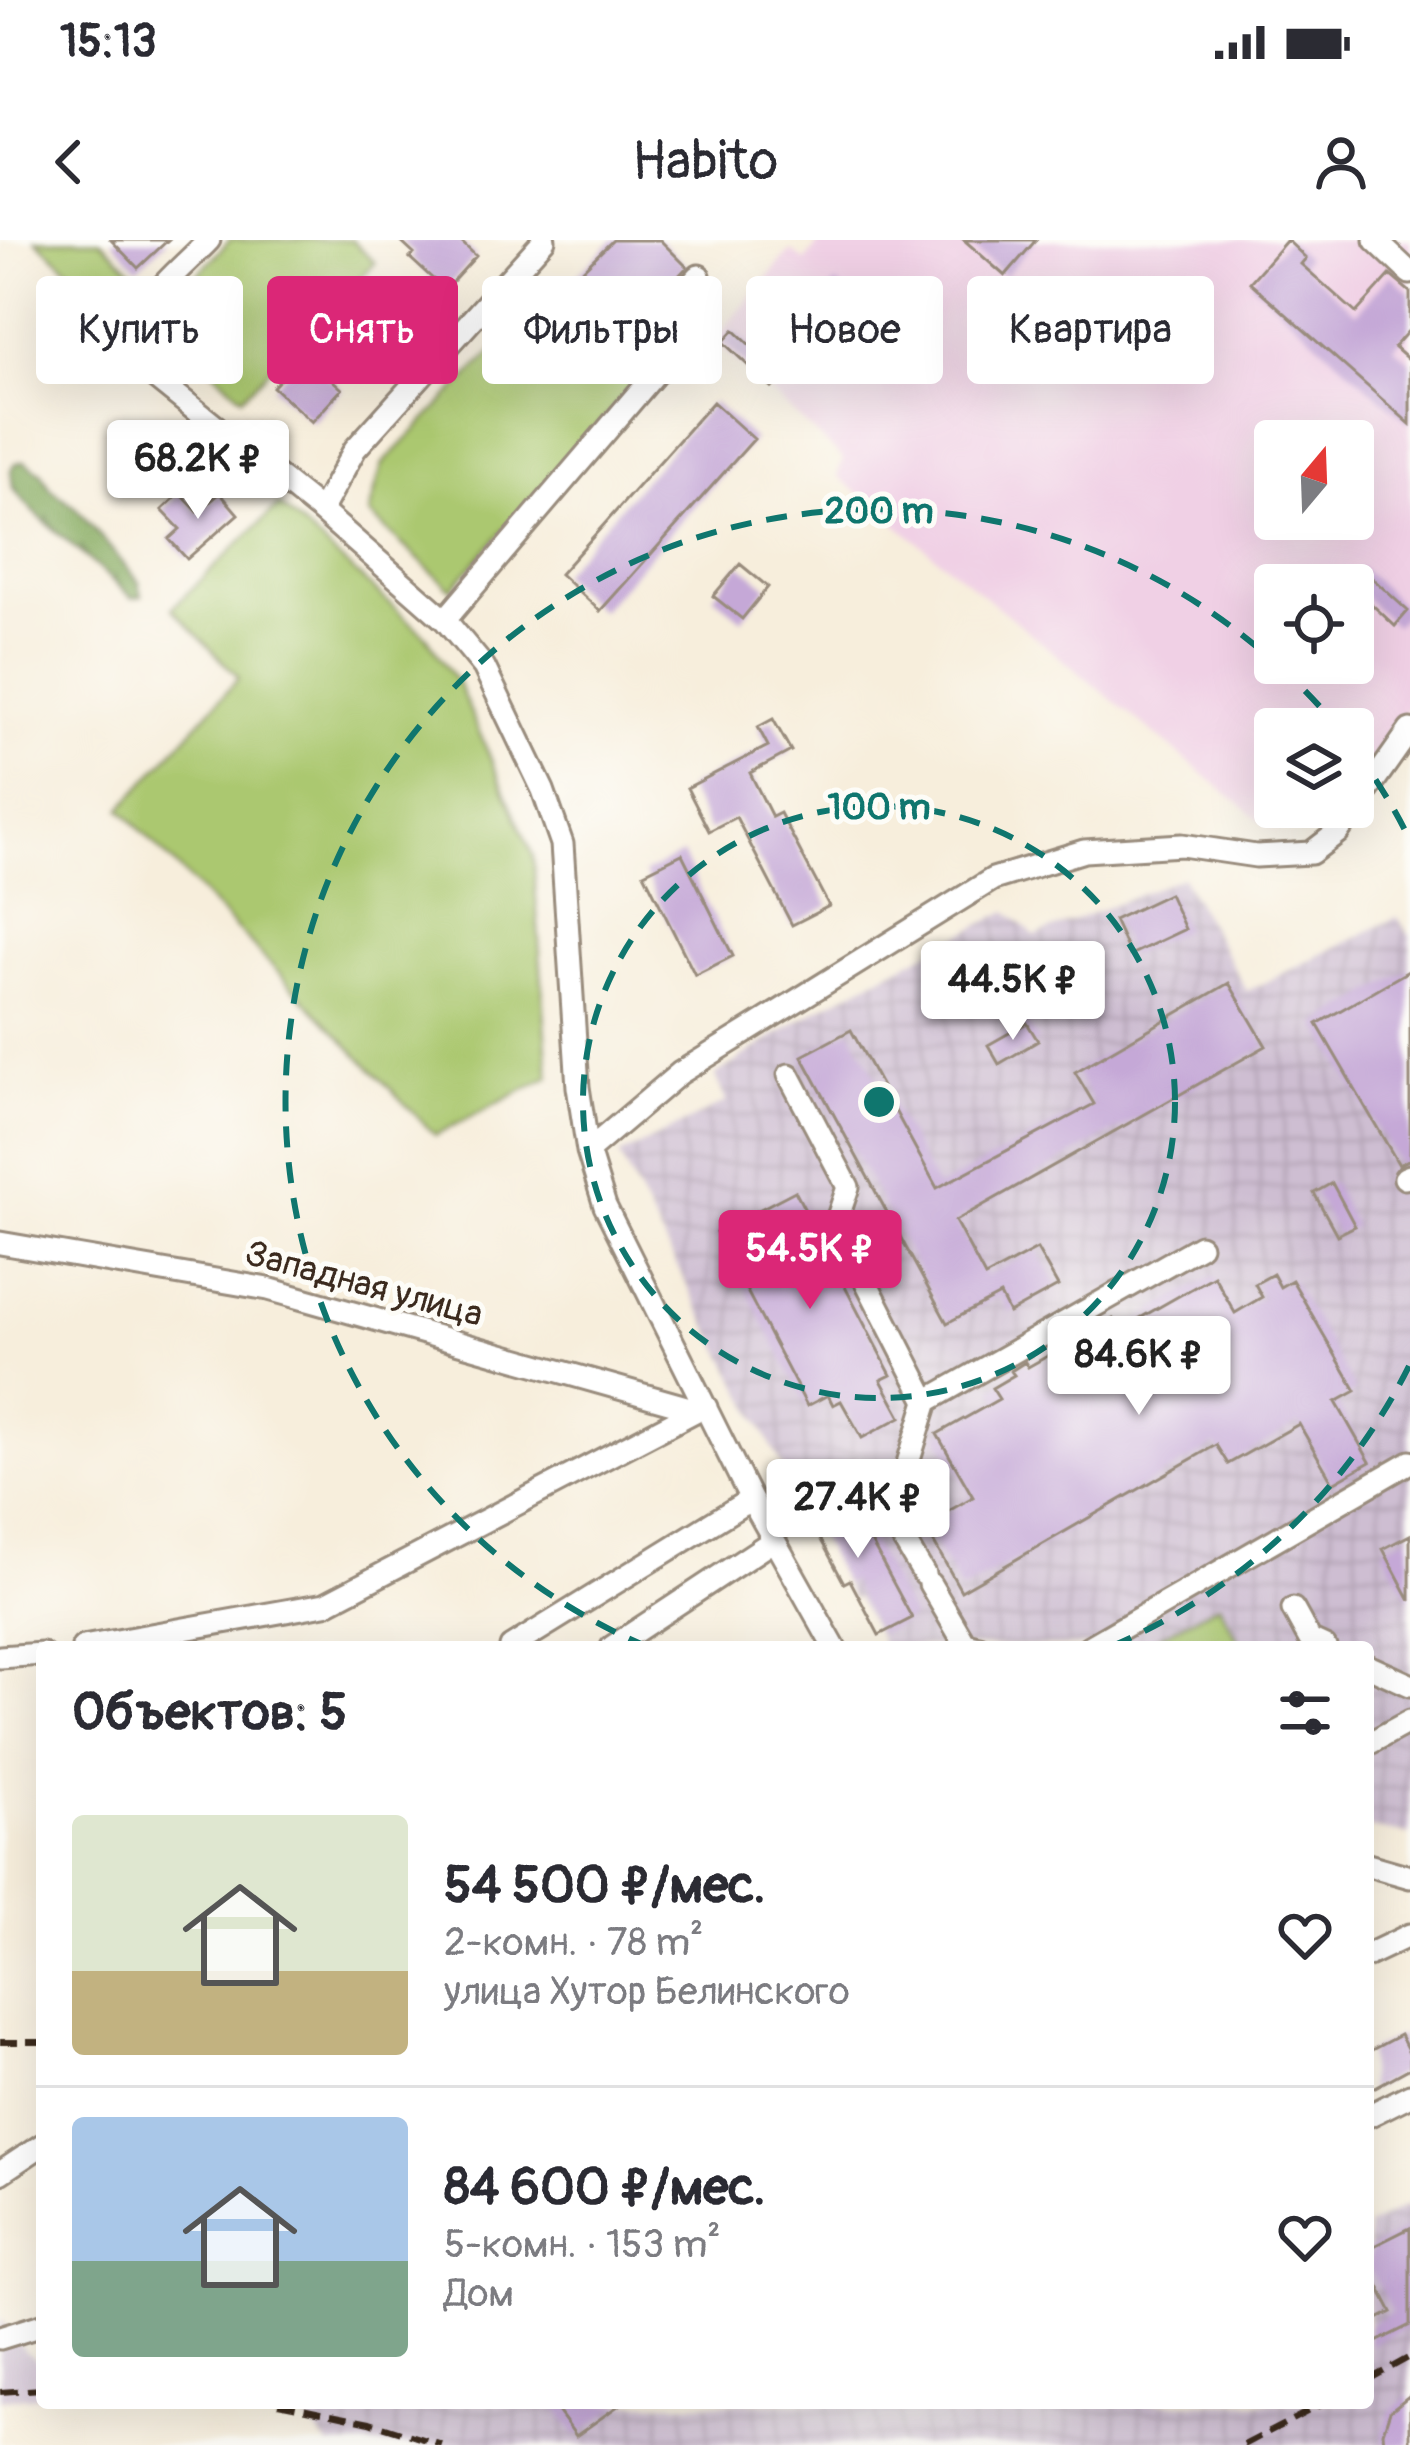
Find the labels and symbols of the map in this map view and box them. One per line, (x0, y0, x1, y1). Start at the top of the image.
pin: 68.2K ₽ (87, 420, 309, 522)
north arrow (1254, 420, 1374, 540)
text: 200 m (824, 489, 934, 534)
text: 100 m (827, 785, 931, 830)
pin: 44.5K ₽ (902, 941, 1124, 1043)
centre of rings (858, 1081, 900, 1123)
pin: 54.5K ₽ (699, 1210, 921, 1312)
street label: Западная улица (240, 1231, 488, 1337)
pin: 84.6K ₽ (1028, 1316, 1250, 1418)
pin: 27.4K ₽ (747, 1459, 969, 1561)

